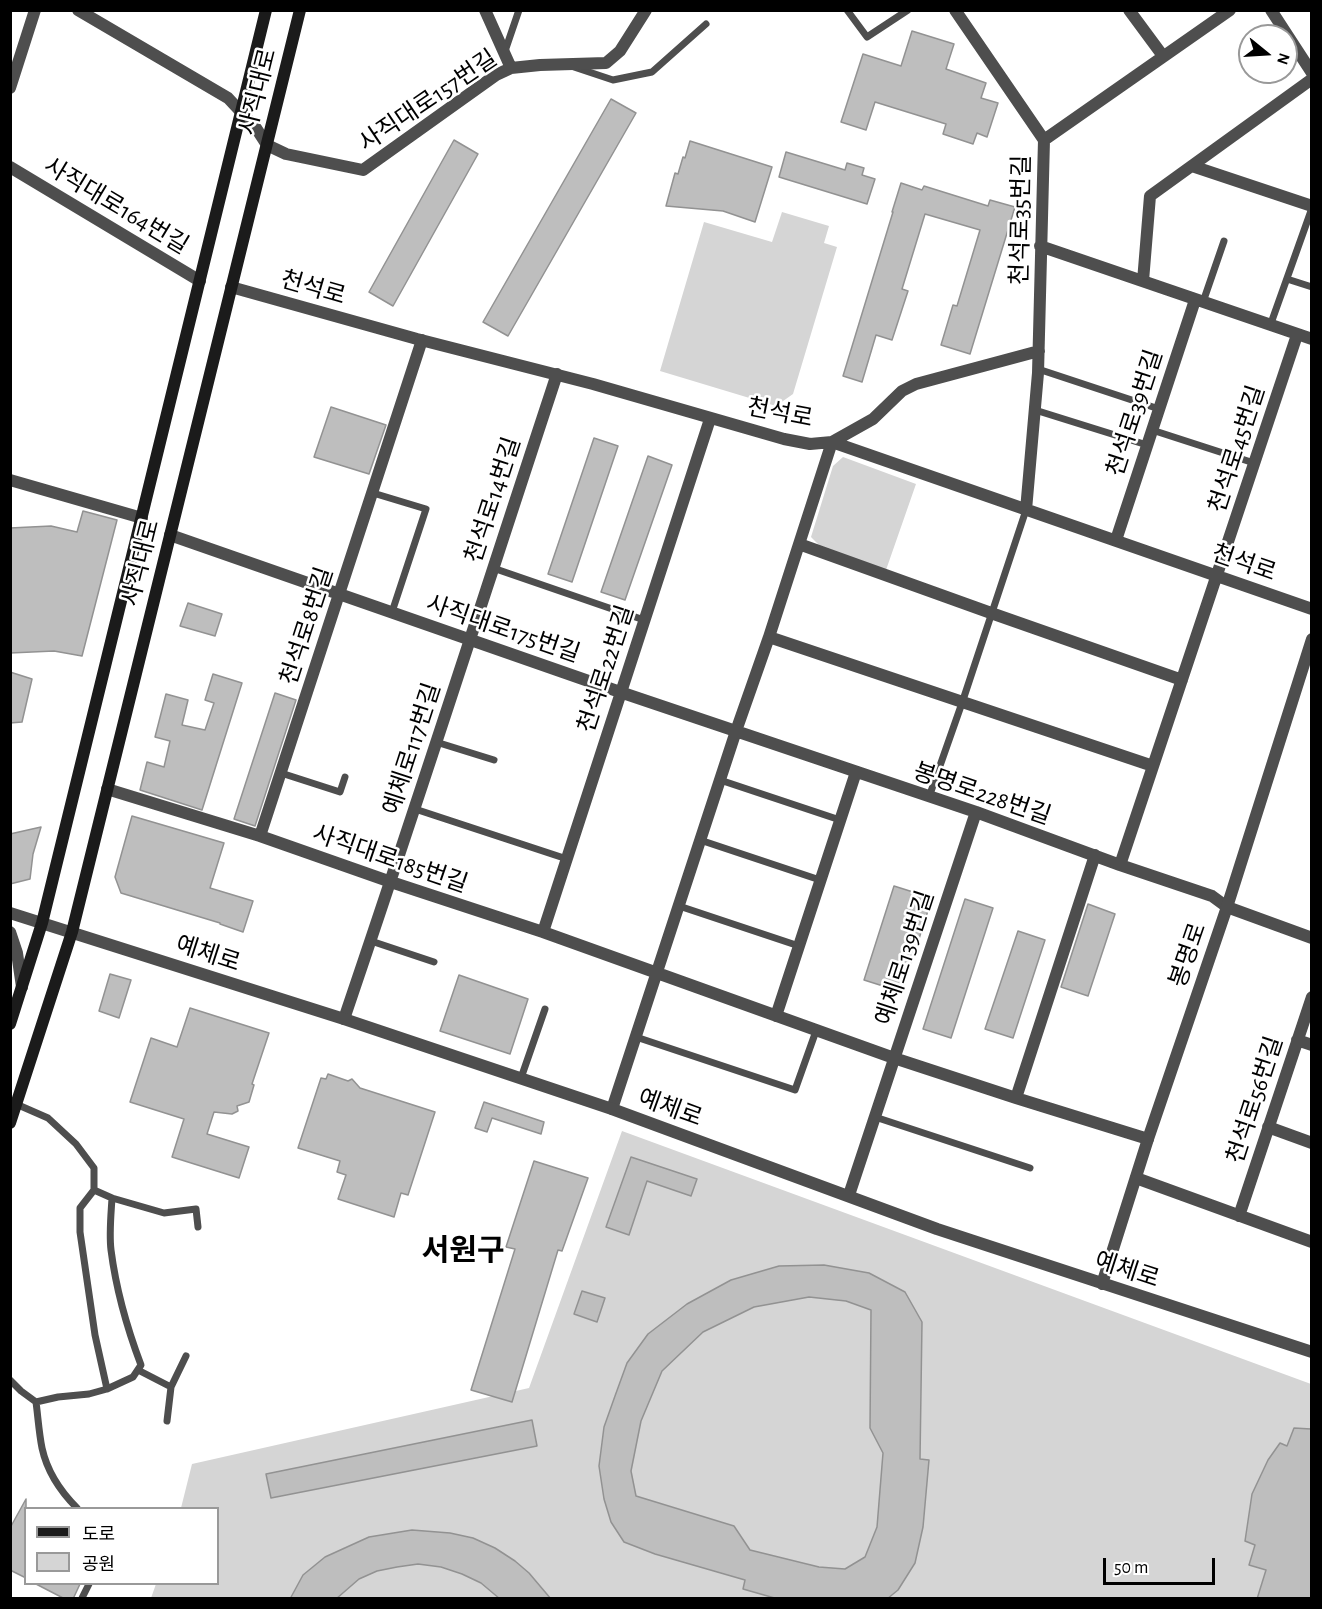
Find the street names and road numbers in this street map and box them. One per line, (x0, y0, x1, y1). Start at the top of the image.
street label: 사직대로157번길 (353, 44, 503, 158)
street label: 사직대로 (233, 46, 283, 138)
street label: 사직대로164번길 (38, 152, 194, 260)
street label: 천석로35번길 (1005, 155, 1037, 285)
street label: 천석로 (277, 265, 349, 311)
street label: 천석로39번길 (1101, 346, 1169, 480)
street label: 천석로45번길 (1203, 382, 1271, 516)
street label: 천석로 (745, 393, 815, 433)
street label: 천석로14번길 (459, 434, 527, 566)
street label: 사직대로 (116, 517, 166, 609)
street label: 천석로 (1208, 539, 1280, 587)
street label: 천석로8번길 (274, 564, 340, 688)
street label: 사직대로175번길 (422, 589, 584, 669)
street label: 천석로22번길 (572, 602, 640, 736)
street label: 예체로117번길 (377, 679, 447, 819)
street label: 봉명로228번길 (909, 757, 1055, 831)
street label: 사직대로185번길 (309, 819, 471, 899)
street label: 예체로139번길 (870, 887, 940, 1029)
street label: 봉명로 (1164, 919, 1212, 991)
street label: 예체로 (172, 930, 244, 978)
street label: 천석로56번길 (1221, 1033, 1289, 1167)
street label: 예체로 (634, 1083, 706, 1133)
street label: 예체로 (1091, 1246, 1163, 1294)

